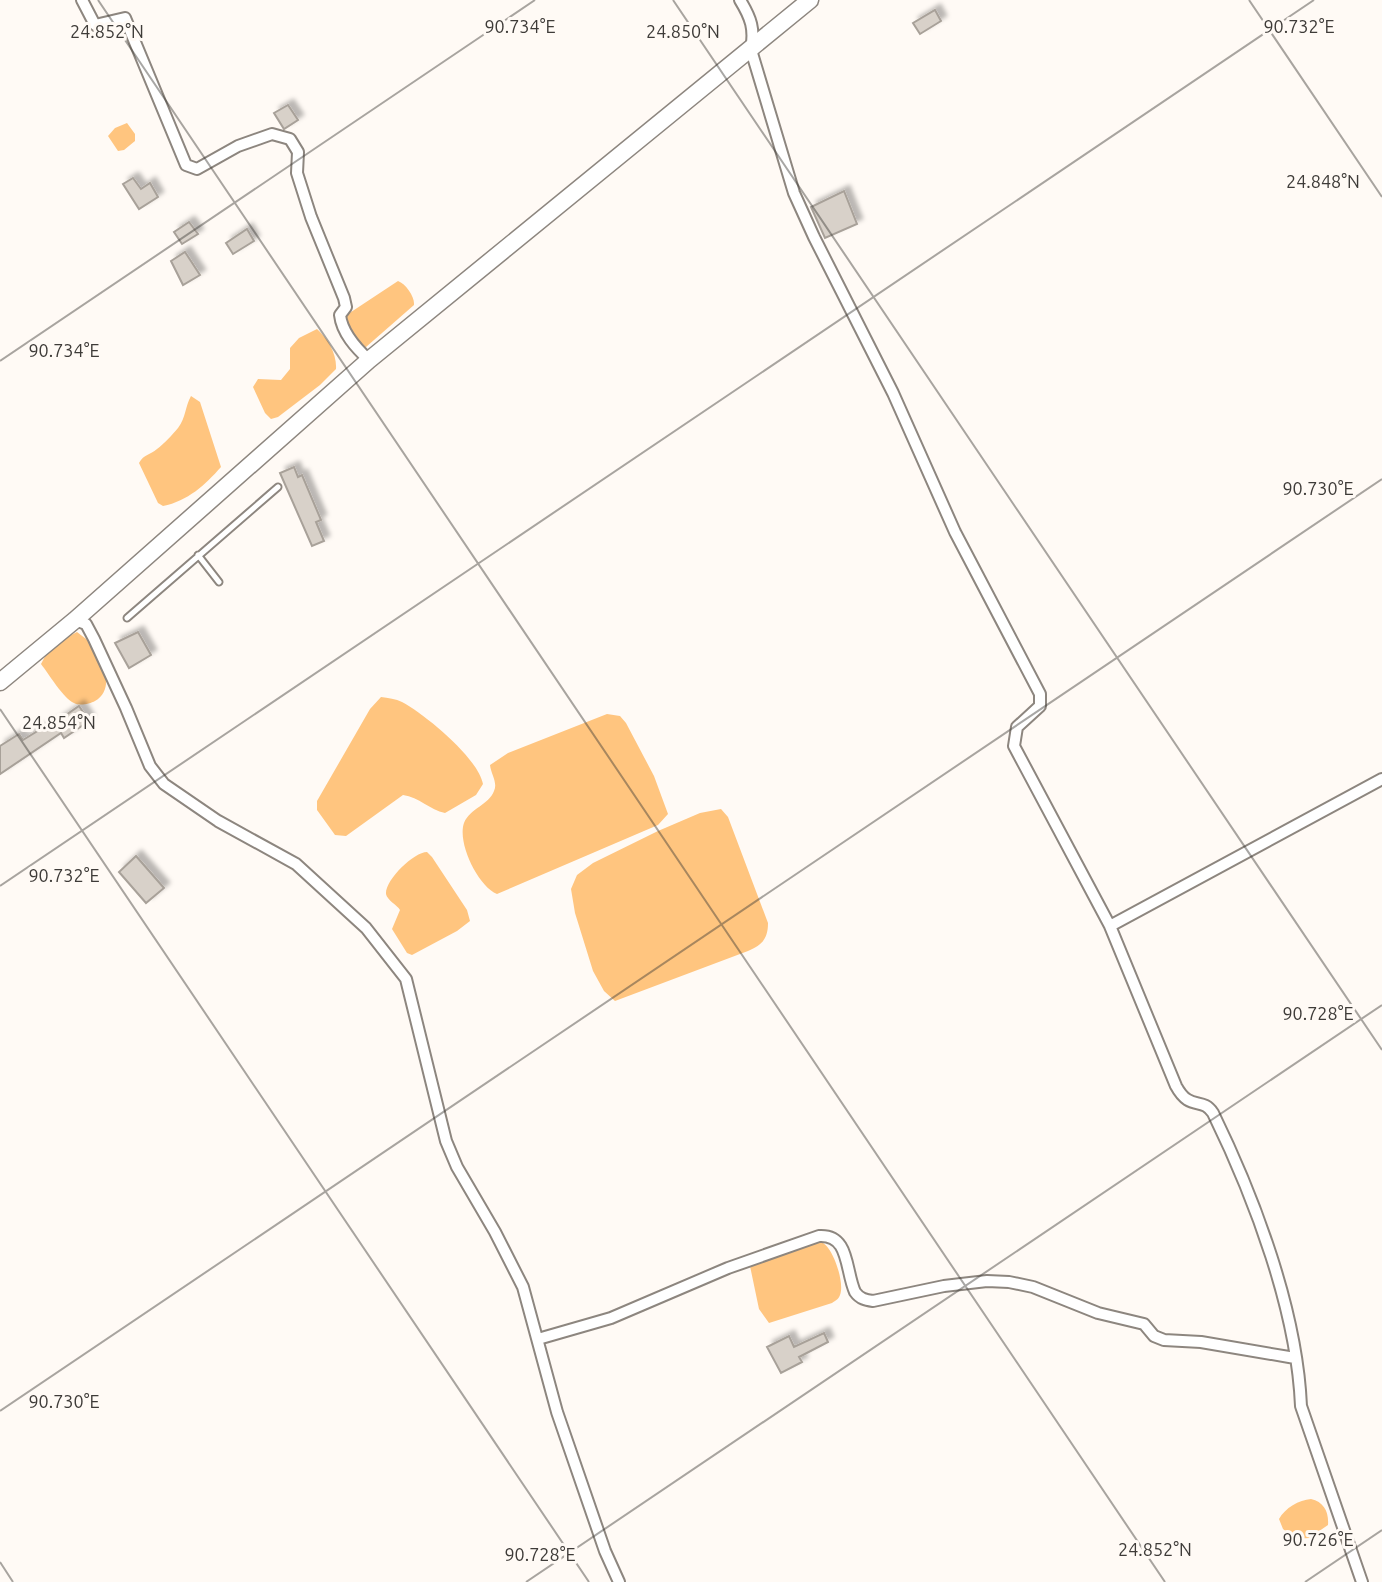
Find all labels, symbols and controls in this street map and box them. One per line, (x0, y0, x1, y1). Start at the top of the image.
text: 90.734°E (484, 16, 556, 36)
text: 90.732°E (1263, 16, 1335, 36)
text: 24.852°N (70, 21, 144, 41)
text: 24.850°N (646, 21, 720, 41)
text: 24.848°N (1286, 171, 1360, 191)
text: 90.734°E (28, 340, 100, 360)
text: 90.730°E (1282, 478, 1354, 498)
text: 24.854°N (22, 712, 96, 732)
text: 90.732°E (28, 865, 100, 885)
text: 90.728°E (1282, 1003, 1354, 1023)
text: 90.730°E (28, 1391, 100, 1411)
text: 90.726°E (1282, 1529, 1354, 1549)
text: 24.852°N (1118, 1539, 1192, 1559)
text: 90.728°E (504, 1544, 576, 1564)

